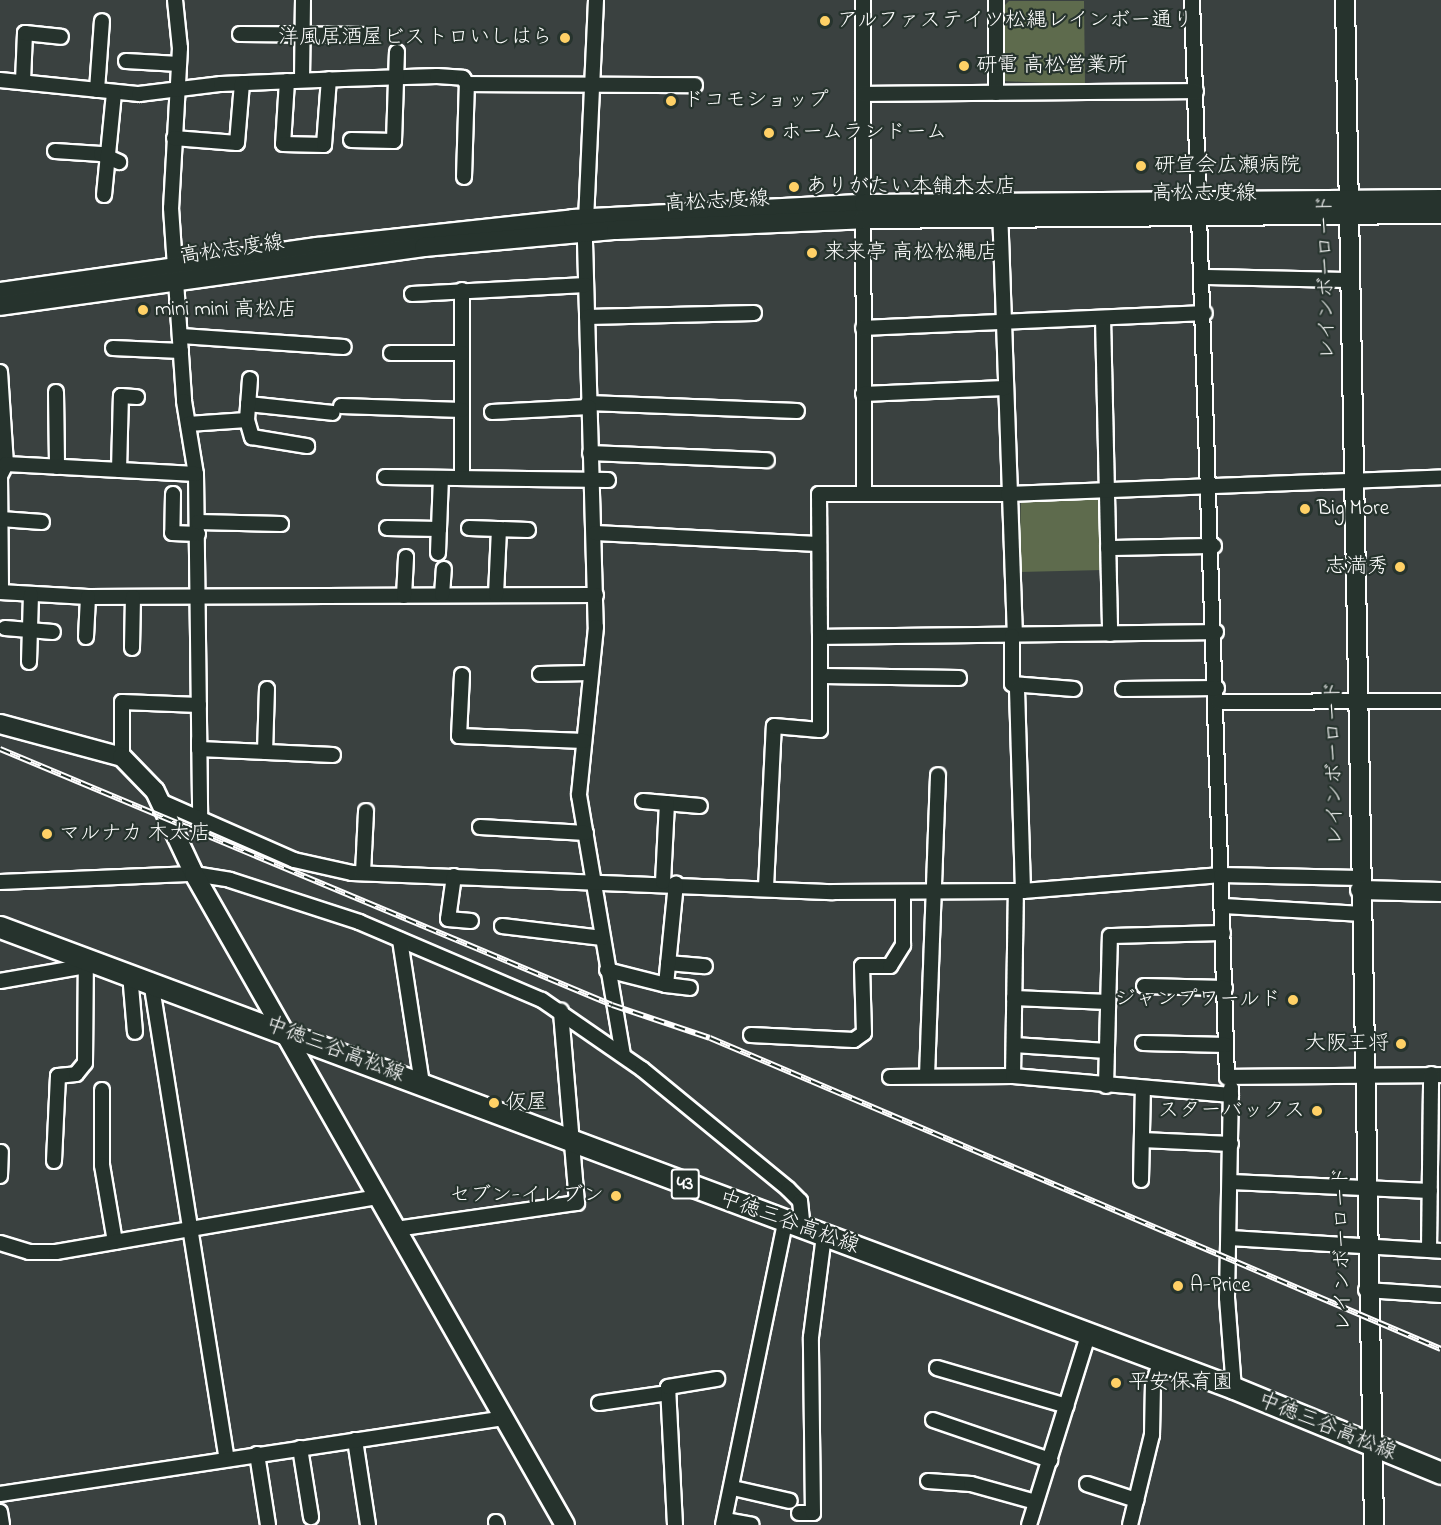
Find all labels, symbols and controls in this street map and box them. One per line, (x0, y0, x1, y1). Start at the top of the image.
place label: アルファステイツ松縄レインボー通り (837, 8, 1194, 34)
marker: アルファステイツ松縄レインボー通り (818, 14, 832, 28)
place label: 洋風居酒屋ビストロいしはら (280, 25, 553, 51)
marker: 洋風居酒屋ビストロいしはら (558, 31, 572, 45)
place label: 研電 高松営業所 (976, 53, 1128, 79)
marker: 研電 高松営業所 (957, 59, 971, 73)
place label: ドコモショップ (683, 88, 830, 114)
marker: ドコモショップ (664, 94, 678, 108)
place label: ホームランドーム (781, 120, 949, 146)
marker: ホームランドーム (762, 126, 776, 140)
place label: 研宣会広瀬病院 (1154, 153, 1301, 179)
marker: 研宣会広瀬病院 (1132, 157, 1150, 175)
place label: ありがたい本舗木太店 (806, 174, 1016, 200)
marker: ありがたい本舗木太店 (787, 180, 801, 194)
street label: 高松志度線 (1152, 181, 1256, 207)
street label: 高松志度線 (664, 187, 770, 217)
street label: レインボーロード (1313, 193, 1341, 361)
street label: 高松志度線 (178, 230, 286, 270)
place label: 来来亭 高松松縄店 (824, 240, 997, 266)
marker: 来来亭 高松松縄店 (805, 246, 819, 260)
place label: mini mini 高松店 (155, 297, 297, 323)
marker: mini mini 高松店 (136, 303, 150, 317)
place label: Big More (1317, 496, 1389, 522)
marker: Big More (1298, 502, 1312, 516)
place label: 志満秀 (1325, 554, 1388, 580)
marker: 志満秀 (1393, 560, 1407, 574)
street label: レインボーロード (1321, 679, 1349, 847)
place label: マルナカ 木太店 (59, 821, 211, 847)
marker: マルナカ 木太店 (40, 827, 54, 841)
place label: ジャンプワールド (1113, 987, 1281, 1013)
marker: ジャンプワールド (1286, 993, 1300, 1007)
street label: 中徳三谷高松線 (262, 1012, 408, 1088)
place label: 大阪王将 (1305, 1031, 1389, 1057)
marker: 大阪王将 (1394, 1037, 1408, 1051)
place label: 仮屋 (506, 1090, 548, 1116)
marker: 仮屋 (487, 1096, 501, 1110)
place label: スターバックス (1158, 1098, 1305, 1124)
marker: スターバックス (1310, 1104, 1324, 1118)
street label: レインボーロード (1329, 1165, 1357, 1333)
road number: 43 (670, 1167, 700, 1201)
place label: セブン-イレブン (449, 1183, 604, 1209)
street label: 中徳三谷高松線 (716, 1186, 862, 1260)
marker: セブン-イレブン (609, 1189, 623, 1203)
place label: A-Price (1190, 1273, 1251, 1299)
marker: A-Price (1171, 1279, 1185, 1293)
place label: 平安保育園 (1128, 1370, 1233, 1396)
marker: 平安保育園 (1109, 1376, 1123, 1390)
street label: 中徳三谷高松線 (1254, 1388, 1400, 1466)

